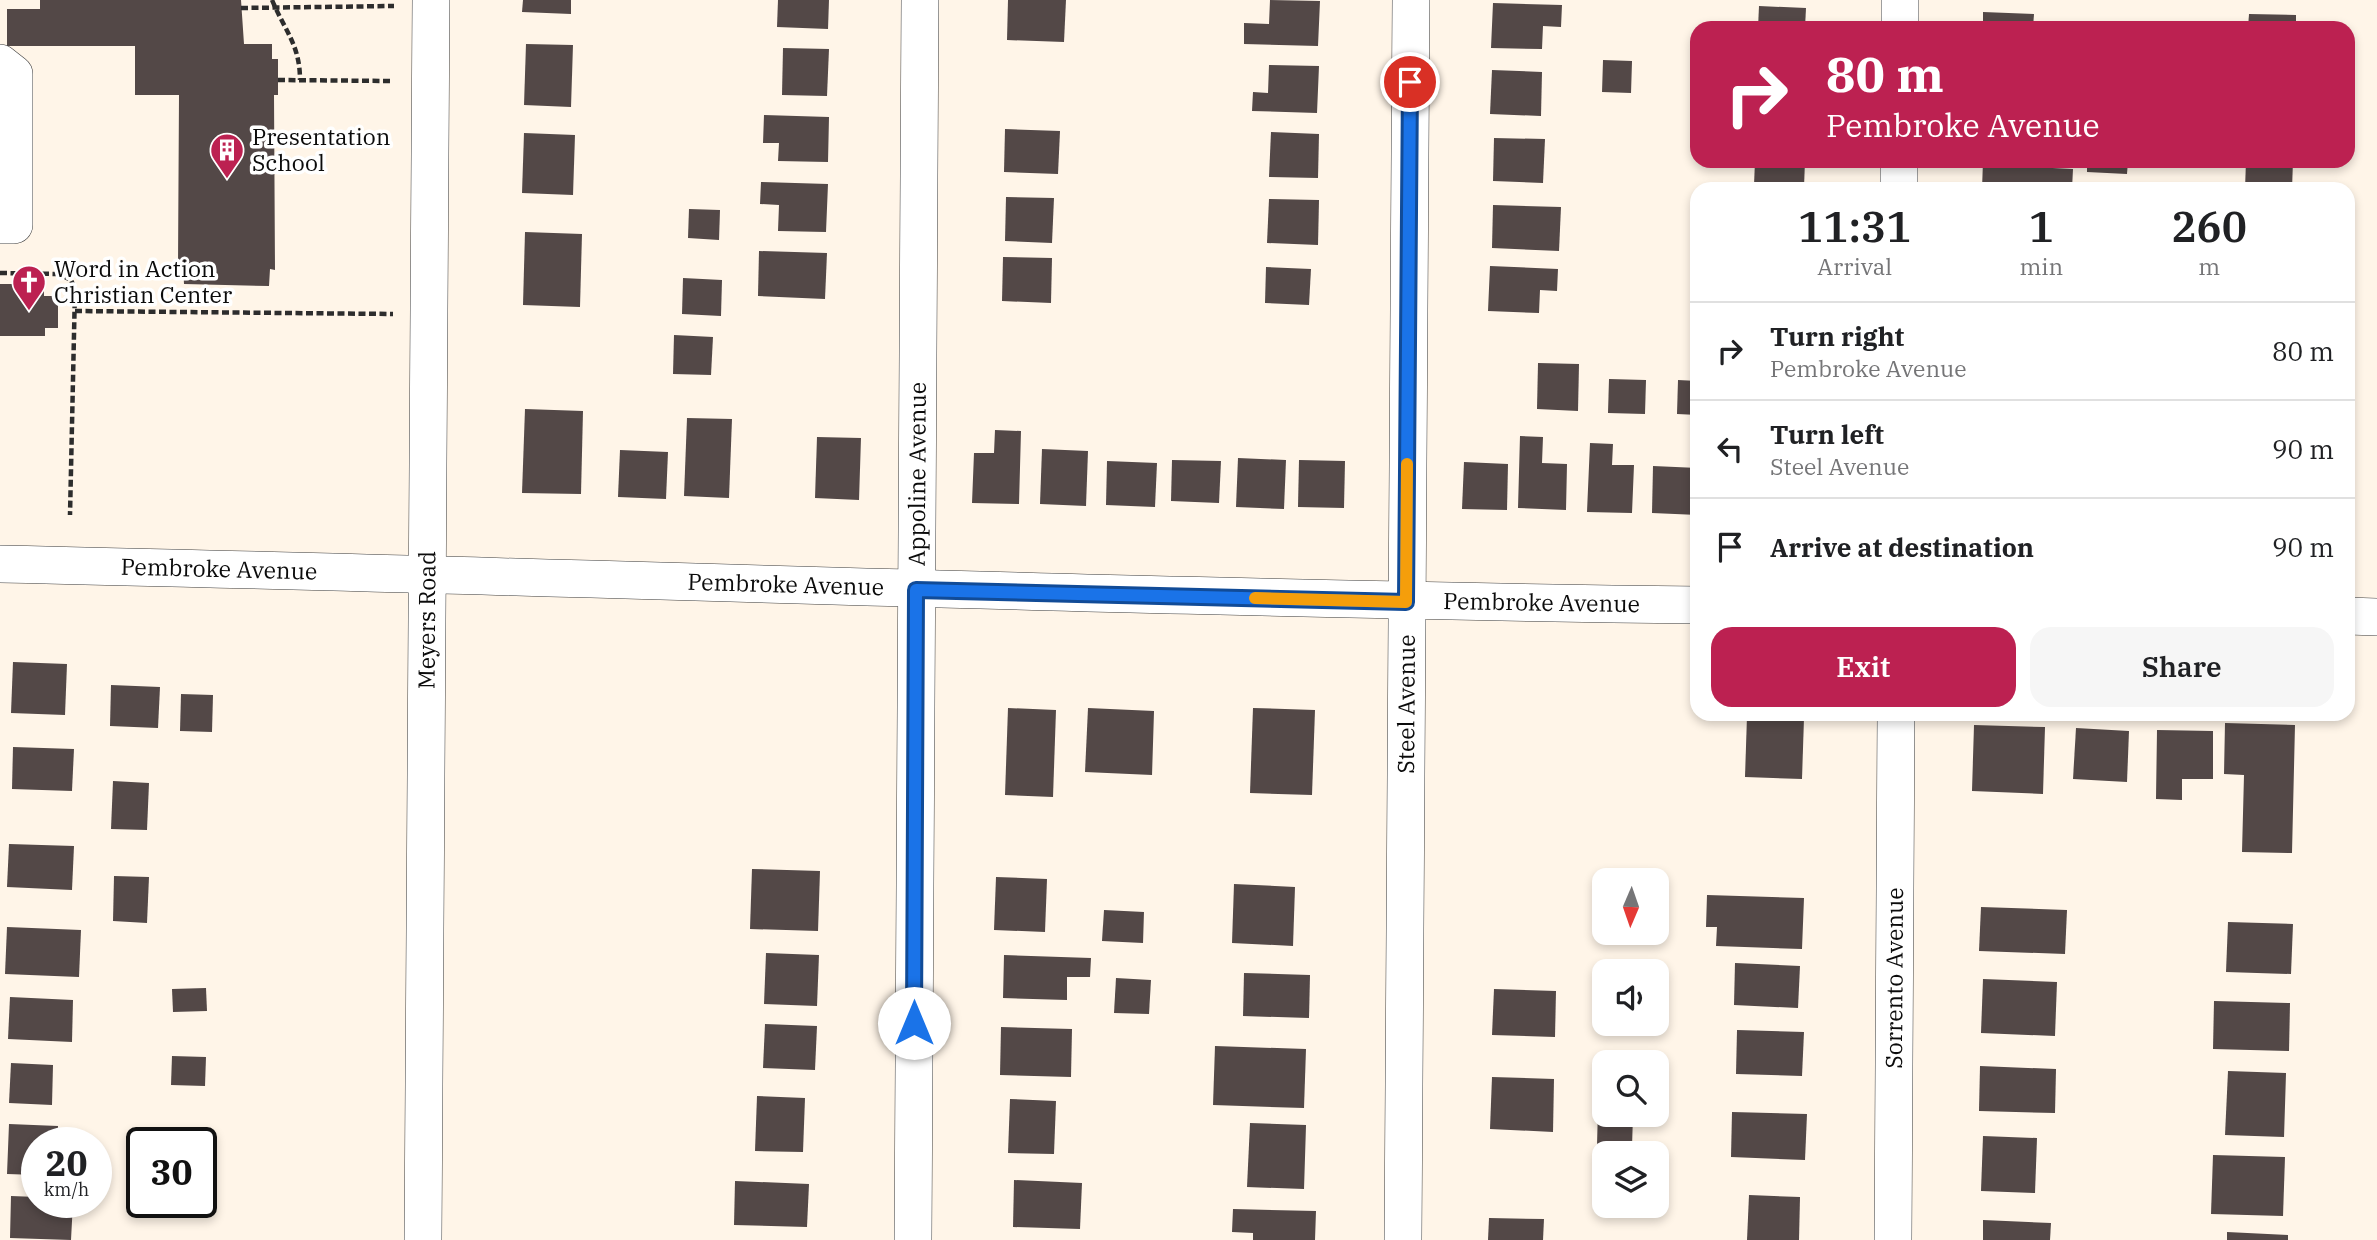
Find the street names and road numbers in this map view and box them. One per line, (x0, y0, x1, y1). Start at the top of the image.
street label: Appoline Avenue (901, 382, 932, 566)
street label: Pembroke Avenue (120, 551, 318, 586)
street label: Meyers Road (411, 551, 441, 689)
street label: Pembroke Avenue (687, 566, 885, 601)
street label: Pembroke Avenue (1443, 585, 1640, 618)
street label: Steel Avenue (1390, 634, 1421, 774)
street label: Sorrento Avenue (1878, 887, 1909, 1069)

